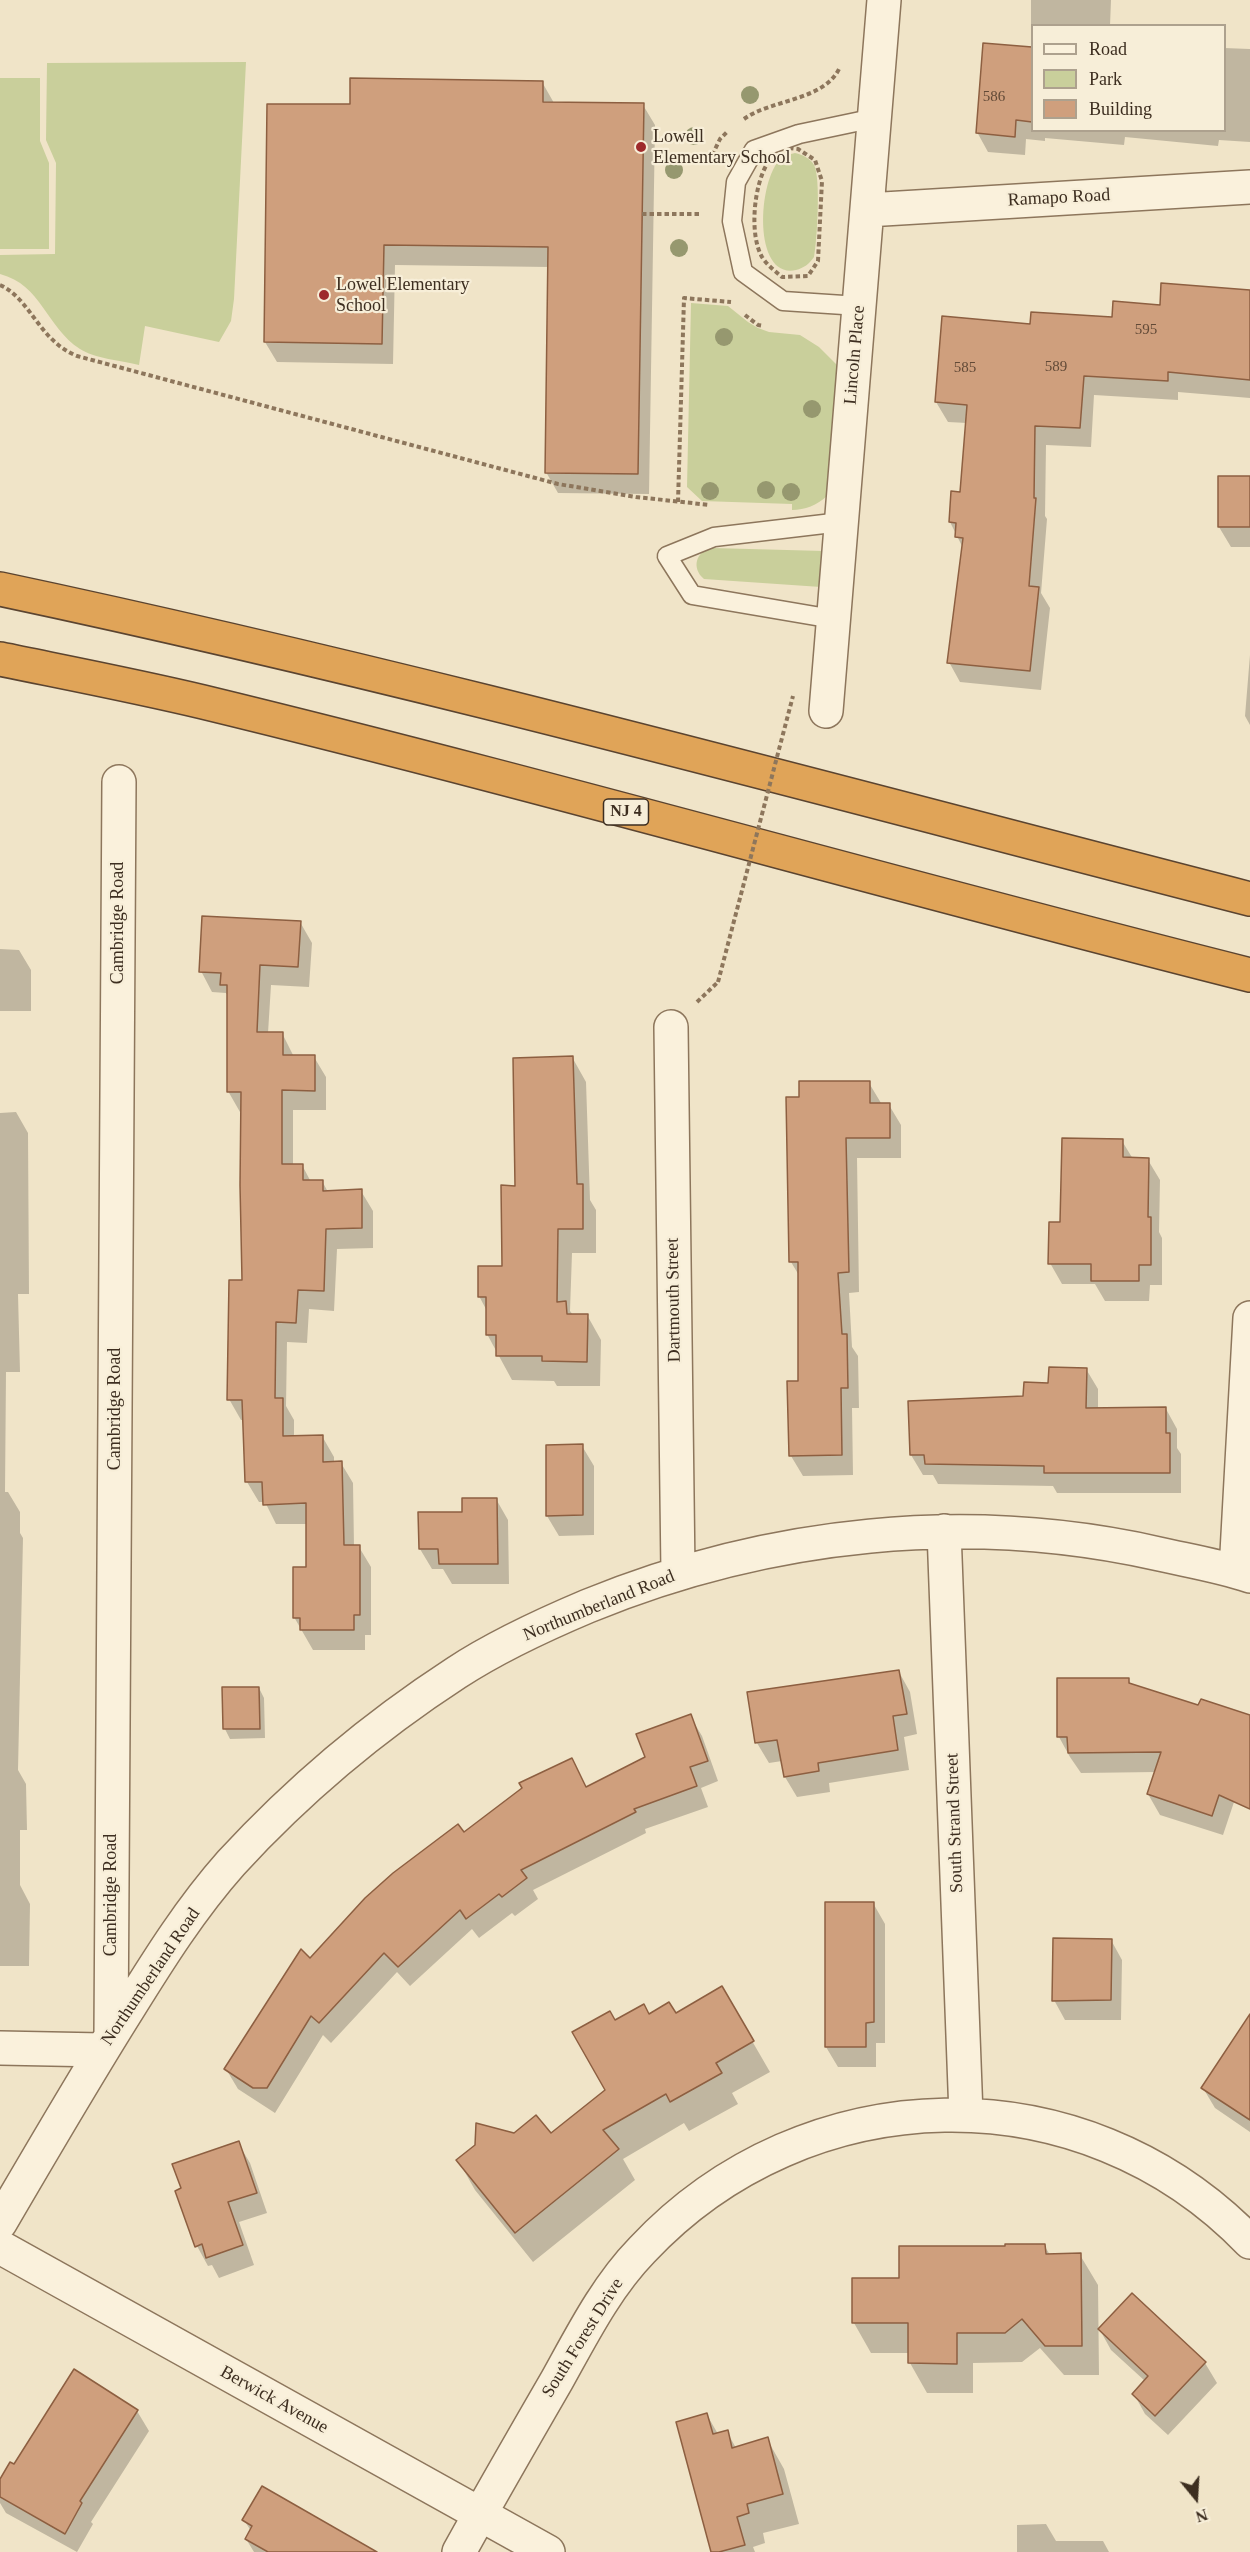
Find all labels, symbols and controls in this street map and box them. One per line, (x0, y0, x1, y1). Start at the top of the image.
legend (1031, 24, 1226, 132)
text: Road (1089, 39, 1127, 59)
text: Park (1089, 69, 1122, 89)
house number: 586 (983, 88, 1005, 106)
text: Building (1089, 99, 1152, 119)
place label: Lowell Elementary School (653, 126, 790, 168)
marker: Lowell Elementary School (634, 140, 648, 154)
street label: Ramapo Road (1007, 185, 1111, 211)
place label: Lowel Elementary School (336, 274, 469, 316)
marker: Lowel Elementary School (317, 288, 331, 302)
street label: Lincoln Place (840, 305, 870, 405)
house number: 595 (1135, 321, 1157, 339)
house number: 589 (1045, 358, 1067, 376)
house number: 585 (954, 359, 976, 377)
road number: NJ 4 (604, 799, 648, 825)
street label: Cambridge Road (107, 862, 129, 984)
street label: Dartmouth Street (662, 1238, 686, 1362)
street label: Cambridge Road (104, 1348, 126, 1470)
street label: Northumberland Road (520, 1566, 678, 1646)
street label: South Strand Street (942, 1753, 968, 1893)
street label: Cambridge Road (100, 1834, 122, 1956)
street label: Northumberland Road (97, 1904, 205, 2050)
street label: South Forest Drive (538, 2274, 628, 2402)
street label: Berwick Avenue (216, 2361, 332, 2439)
north arrow (1166, 2468, 1226, 2528)
text: N (1194, 2506, 1210, 2525)

